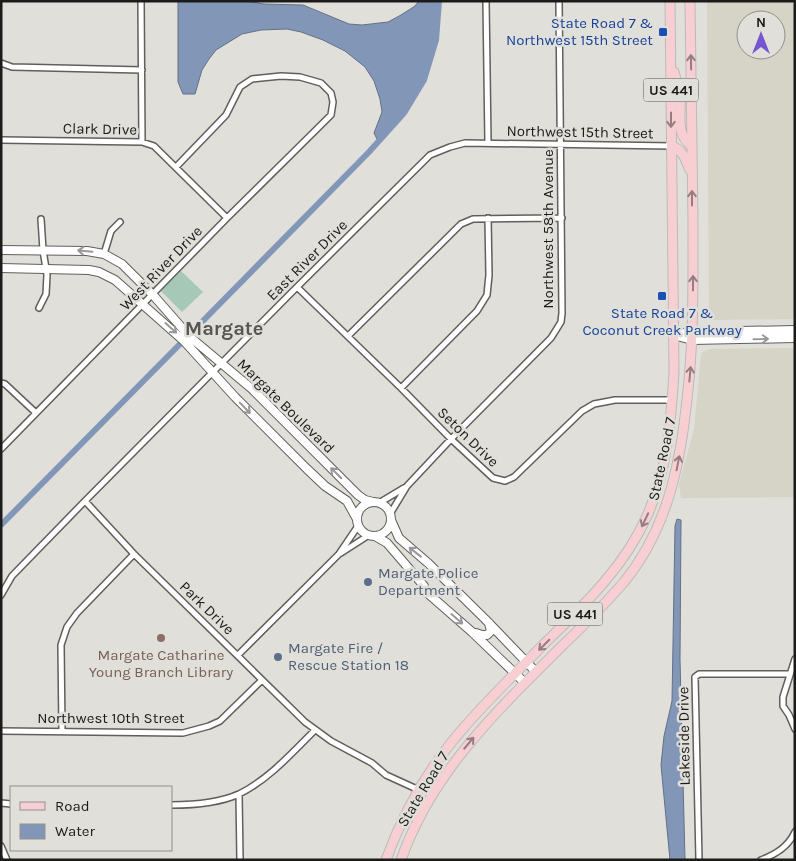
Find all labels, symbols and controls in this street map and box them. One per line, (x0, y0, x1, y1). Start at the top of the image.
north arrow (736, 10, 786, 60)
place label: State Road 7 & Northwest 15th Street (506, 14, 653, 49)
text: N (756, 14, 766, 31)
marker: State Road 7 & Northwest 15th Street (657, 26, 669, 38)
one-way arrow (686, 55, 696, 71)
road number: US 441 (644, 78, 698, 102)
one-way arrow (666, 112, 676, 128)
street label: Clark Drive (63, 119, 137, 139)
street label: Northwest 15th Street (506, 122, 654, 142)
street label: Northwest 58th Avenue (539, 149, 557, 309)
one-way arrow (687, 191, 697, 207)
street label: East River Drive (263, 216, 351, 304)
street label: West River Drive (116, 222, 206, 314)
one-way arrow (77, 247, 93, 256)
one-way arrow (688, 275, 698, 292)
marker: State Road 7 & Coconut Creek Parkway (656, 290, 668, 302)
place label: State Road 7 & Coconut Creek Parkway (582, 304, 742, 339)
district label: Margate (185, 317, 263, 340)
one-way arrow (164, 323, 177, 334)
one-way arrow (752, 334, 769, 344)
street label: Margate Boulevard (234, 355, 338, 457)
one-way arrow (685, 366, 695, 382)
one-way arrow (239, 402, 251, 415)
street label: Seton Drive (434, 403, 502, 471)
street label: State Road 7 (644, 416, 680, 502)
one-way arrow (674, 456, 683, 472)
one-way arrow (330, 466, 342, 479)
one-way arrow (640, 512, 649, 527)
one-way arrow (408, 546, 421, 557)
place label: Margate Police Department (378, 564, 478, 599)
marker: Margate Police Department (362, 576, 374, 588)
street label: Park Drive (176, 578, 238, 638)
road number: US 441 (548, 602, 602, 626)
one-way arrow (450, 613, 463, 624)
marker: Margate Catharine Young Branch Library (155, 632, 167, 644)
place label: Margate Fire / Rescue Station 18 (288, 639, 409, 674)
one-way arrow (538, 639, 550, 651)
place label: Margate Catharine Young Branch Library (89, 646, 233, 681)
marker: Margate Fire / Rescue Station 18 (272, 651, 284, 663)
street label: Lakeside Drive (674, 686, 694, 786)
street label: Northwest 10th Street (37, 709, 185, 727)
one-way arrow (464, 737, 475, 750)
street label: State Road 7 (393, 748, 453, 830)
legend (10, 786, 172, 851)
text: Road (55, 797, 90, 815)
text: Water (55, 822, 96, 840)

